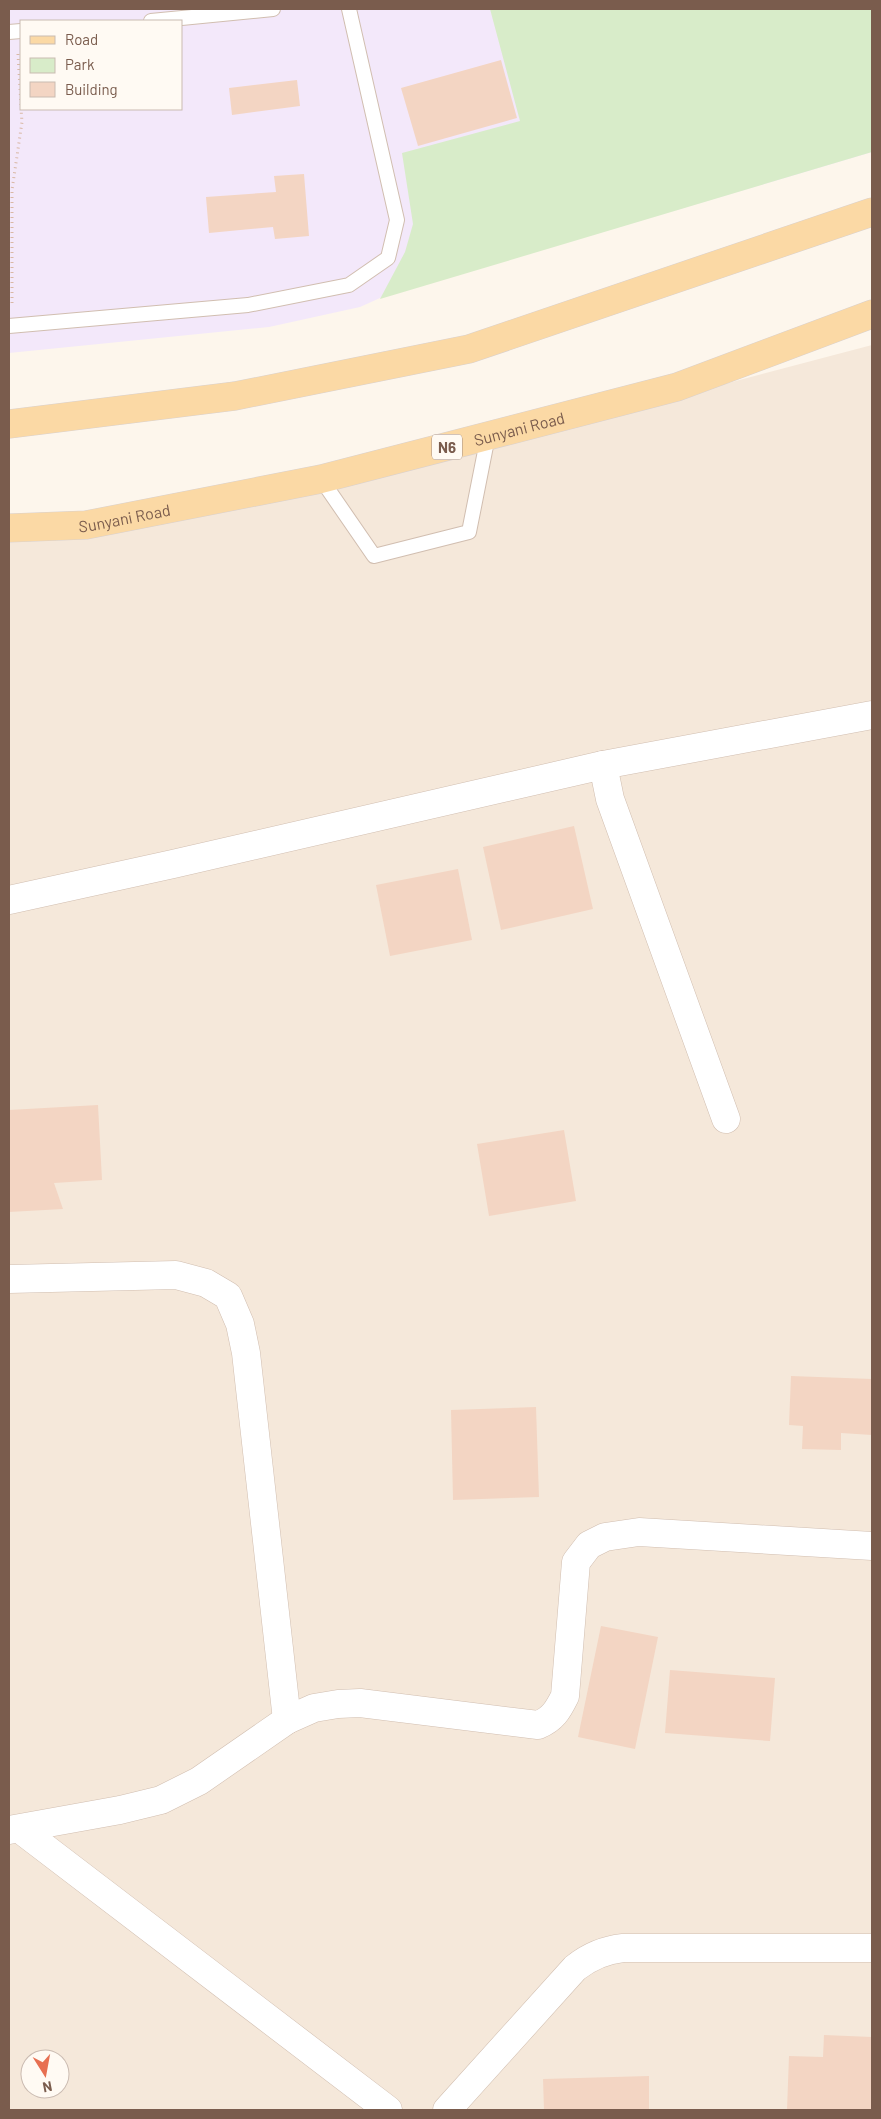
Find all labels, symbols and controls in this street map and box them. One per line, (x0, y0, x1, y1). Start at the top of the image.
legend (20, 20, 182, 110)
text: Road (65, 30, 98, 48)
text: Park (65, 55, 95, 73)
text: Building (65, 80, 118, 98)
street label: Sunyani Road (472, 407, 566, 449)
road number: N6 (432, 434, 462, 460)
street label: Sunyani Road (78, 499, 172, 535)
north arrow (20, 2049, 70, 2099)
text: N (41, 2078, 54, 2096)

